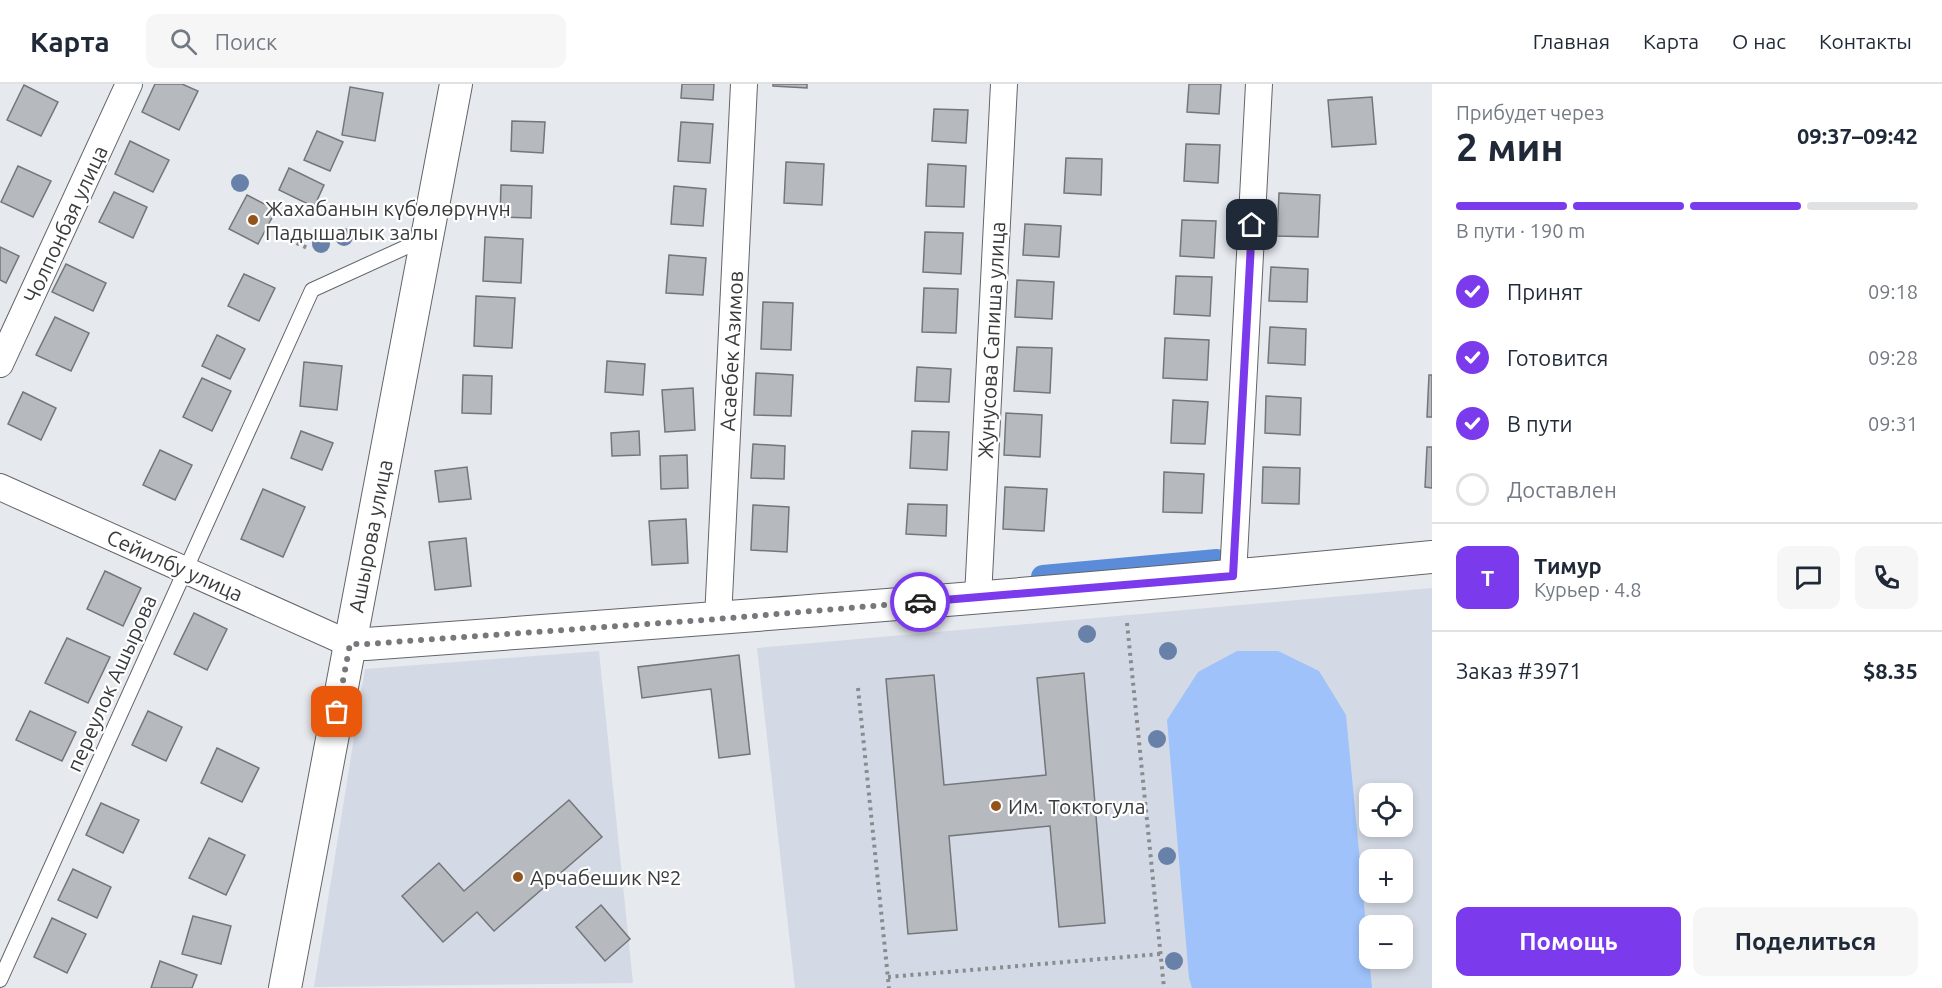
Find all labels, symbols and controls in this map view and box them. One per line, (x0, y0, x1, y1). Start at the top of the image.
search box (146, 14, 566, 68)
icon: search (167, 25, 200, 58)
text: Карта (30, 26, 110, 57)
text: Поиск (215, 29, 277, 54)
text: Главная (1533, 29, 1610, 53)
text: Карта (1643, 29, 1699, 53)
text: О нас (1732, 29, 1786, 53)
text: Контакты (1819, 29, 1912, 53)
text: Прибудет через (1456, 101, 1604, 124)
text: 09:37–09:42 (1797, 123, 1918, 148)
text: 2 мин (1456, 125, 1564, 168)
street label: Чолпонбая улица (18, 142, 112, 306)
place label: Жахабанын күбөлөрүнүн Падышалык залы (265, 196, 511, 244)
pin (1226, 199, 1277, 250)
icon: home (1235, 208, 1268, 241)
marker: Жахабанын күбөлөрүнүн Падышалык залы (246, 213, 260, 227)
text: В пути · 190 m (1456, 219, 1585, 242)
street label: Жунусова Сапиша улица (973, 221, 1009, 459)
street label: Асаебек Азимов (715, 270, 747, 432)
icon: check (1456, 275, 1489, 308)
text: Принят (1507, 279, 1583, 304)
text: 09:18 (1868, 280, 1918, 303)
icon: check (1456, 341, 1489, 374)
text: Готовится (1507, 345, 1608, 370)
text: 09:28 (1868, 346, 1918, 369)
icon: check (1456, 407, 1489, 440)
text: В пути (1507, 411, 1573, 436)
text: 09:31 (1868, 412, 1918, 435)
street label: Ашырова улица (343, 457, 397, 615)
text: Доставлен (1507, 477, 1617, 502)
street label: Сейилбу улица (103, 524, 247, 606)
button: chat (1777, 546, 1840, 609)
button: phone (1855, 546, 1918, 609)
text: Тимур (1534, 553, 1602, 578)
text: Т (1481, 565, 1494, 590)
courier (890, 572, 950, 632)
text: Курьер · 4.8 (1534, 578, 1641, 601)
icon: car (904, 586, 937, 619)
street label: переулок Ашырова (61, 591, 161, 775)
text: Заказ #3971 (1456, 658, 1582, 683)
text: $8.35 (1863, 658, 1918, 683)
pin (311, 686, 362, 737)
icon: bag (320, 695, 353, 728)
map controls (1359, 783, 1413, 969)
button: locate (1359, 783, 1413, 837)
place label: Им. Токтогула (1008, 794, 1145, 818)
marker: Им. Токтогула (989, 799, 1003, 813)
button: + (1359, 849, 1413, 903)
place label: Арчабешик №2 (530, 865, 682, 889)
marker: Арчабешик №2 (511, 870, 525, 884)
button: Помощь (1456, 907, 1681, 976)
button: Поделиться (1693, 907, 1918, 976)
button: − (1359, 915, 1413, 969)

